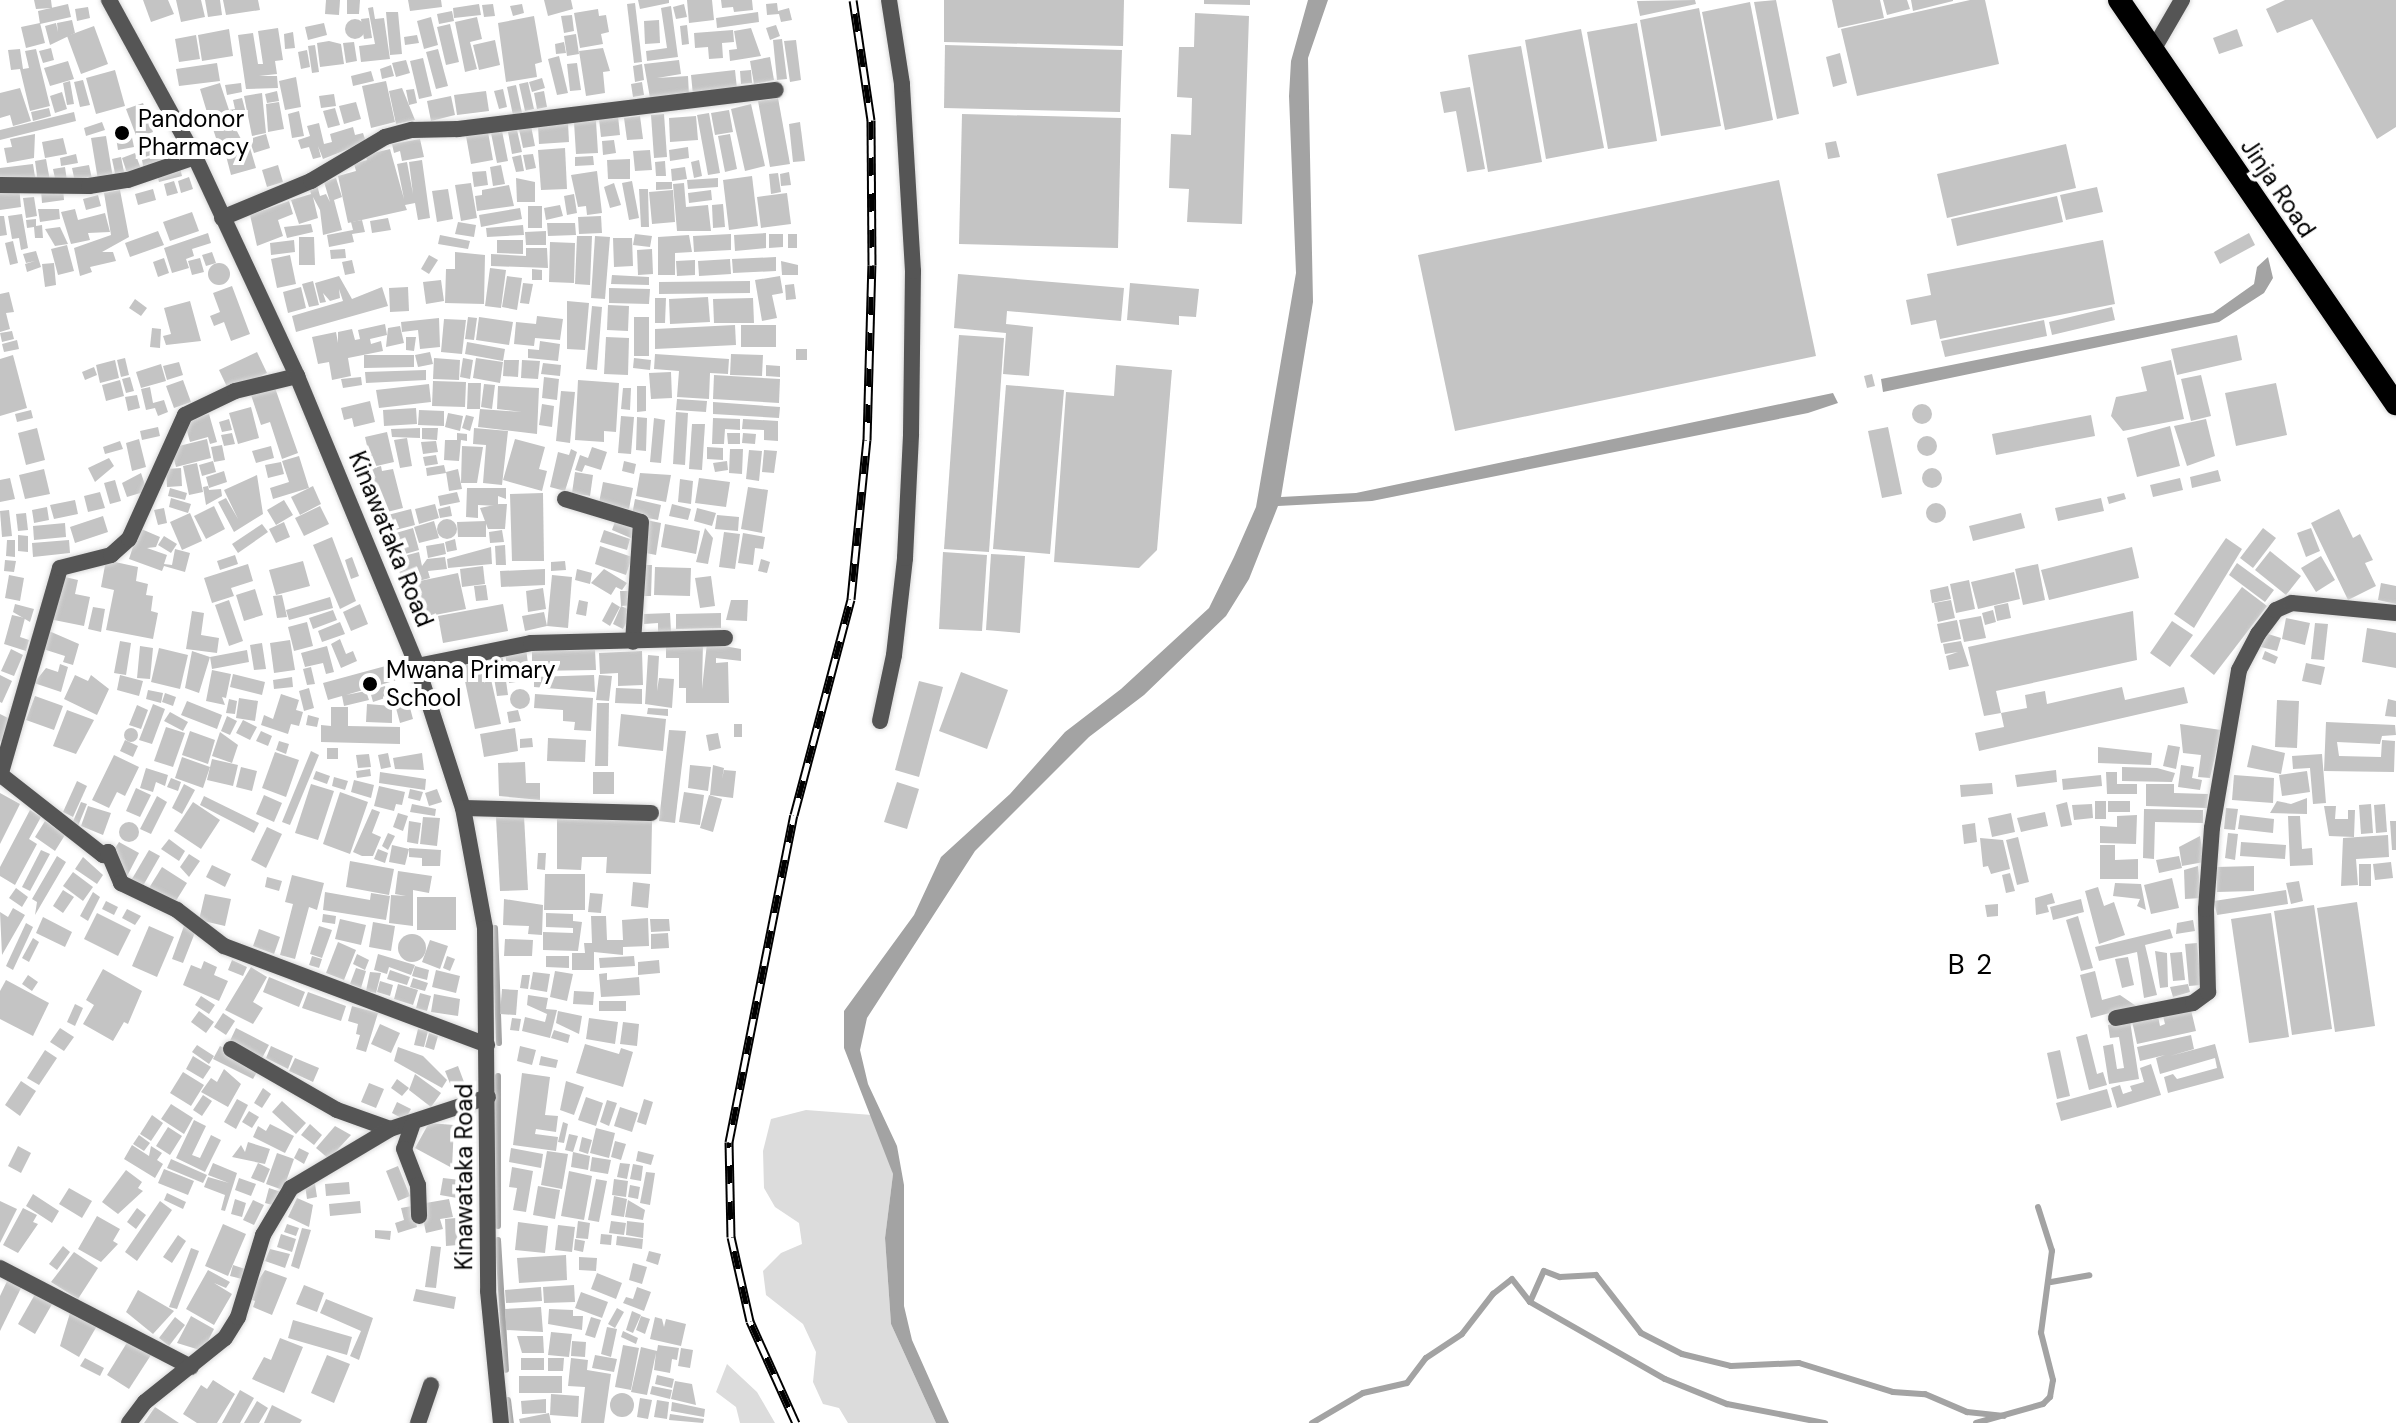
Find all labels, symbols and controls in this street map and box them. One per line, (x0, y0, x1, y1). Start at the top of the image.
place label: Pandonor Pharmacy (138, 105, 249, 161)
marker: Pandonor Pharmacy (113, 124, 131, 142)
street label: Jinja Road (2235, 133, 2321, 243)
street label: Kinawataka Road (343, 447, 439, 631)
place label: Mwana Primary School (386, 656, 556, 712)
marker: Mwana Primary School (361, 675, 379, 693)
district label: B 2 (1948, 948, 1994, 982)
street label: Kinawataka Road (450, 1084, 478, 1270)

